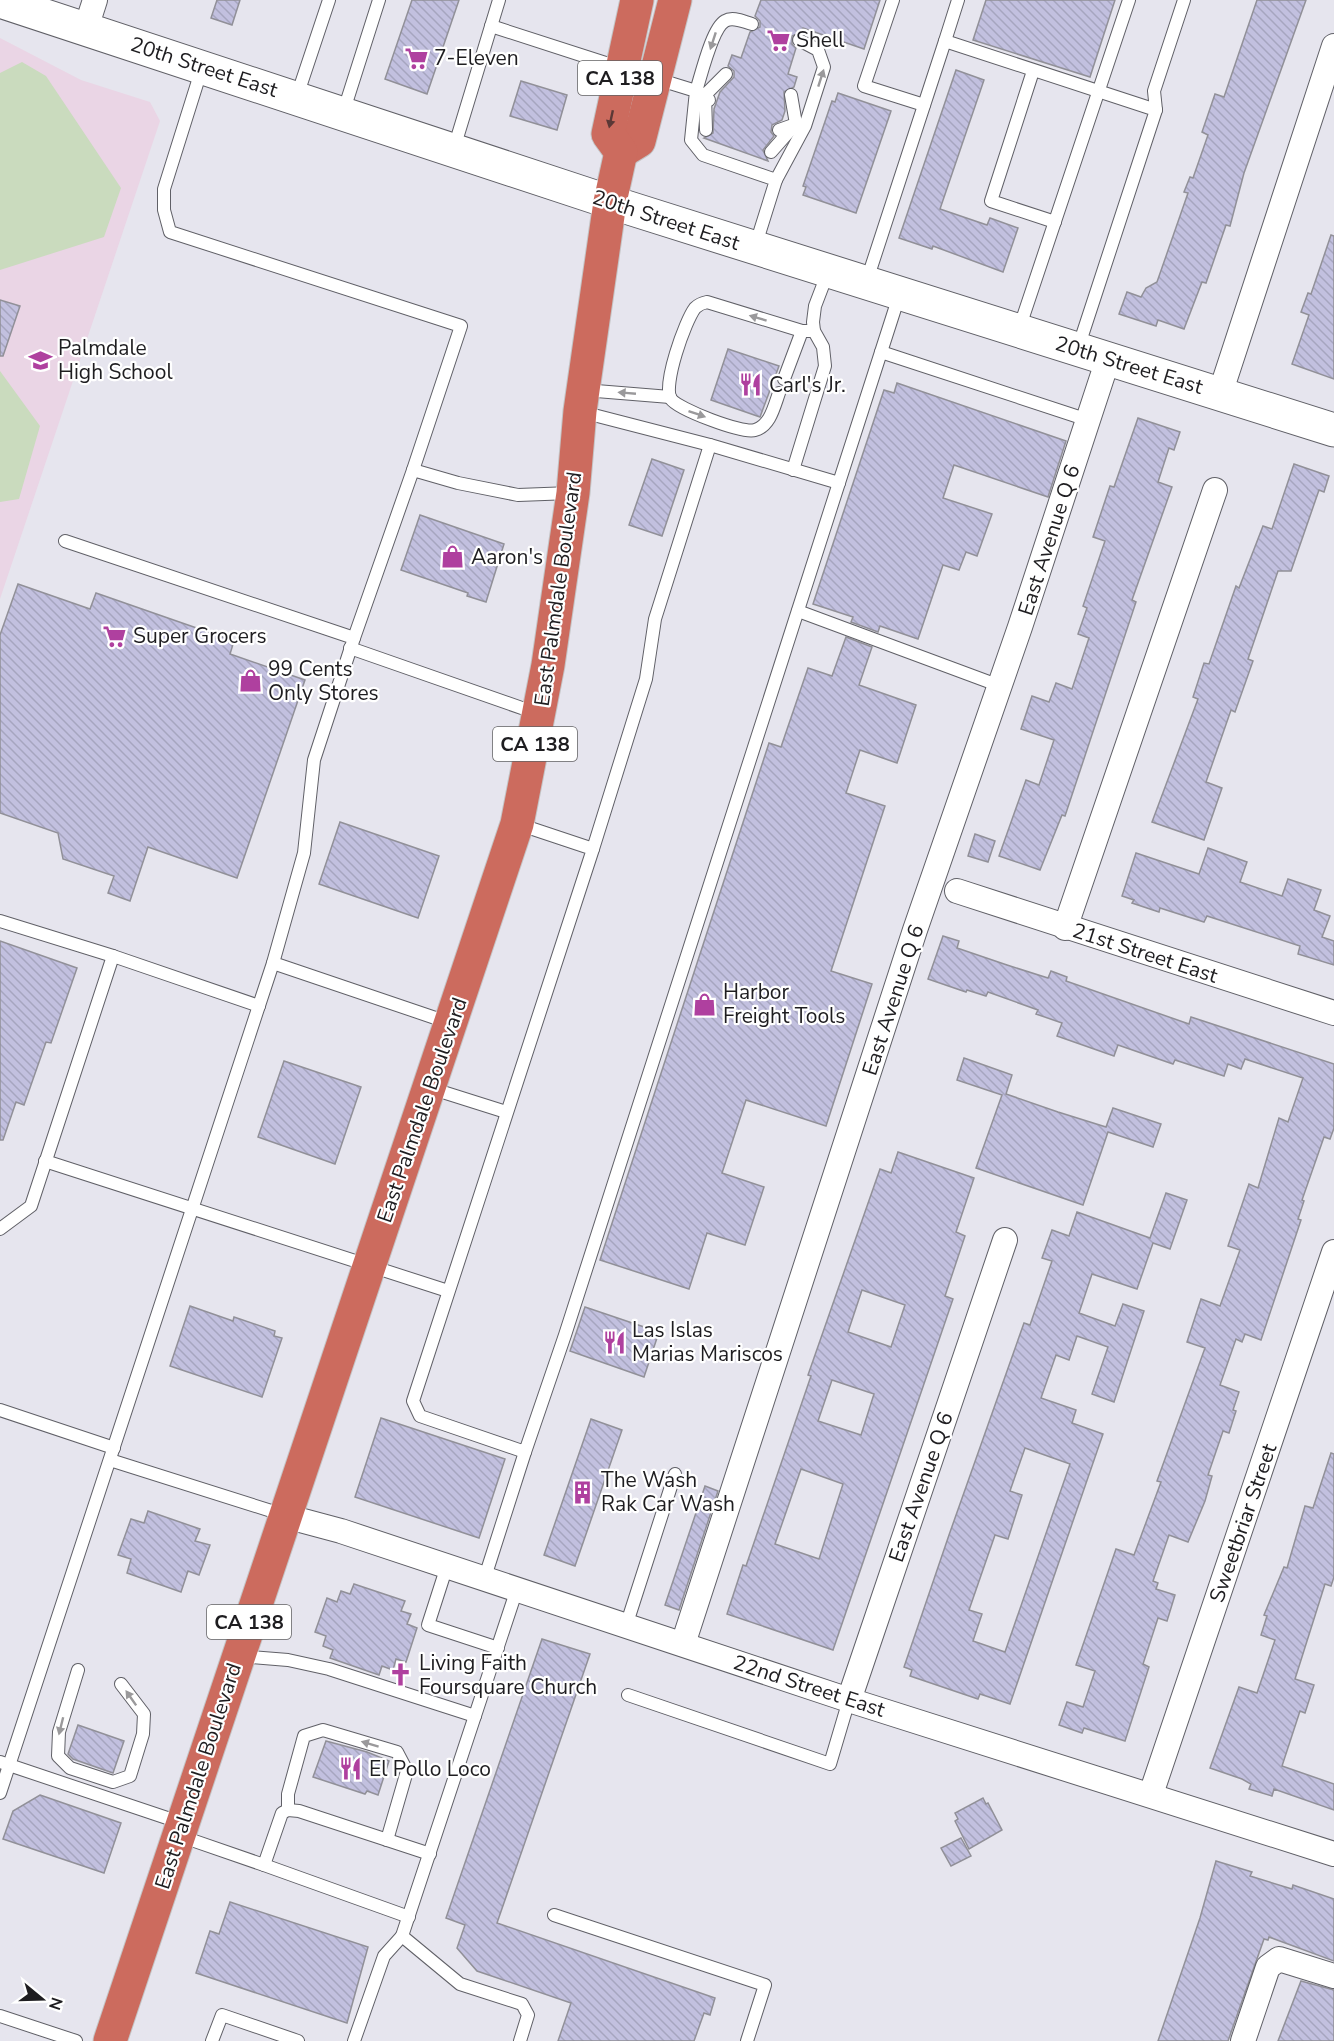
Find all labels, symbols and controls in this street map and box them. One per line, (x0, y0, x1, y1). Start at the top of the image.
place label: Shell (796, 26, 845, 54)
supermarket icon: Shell (765, 27, 791, 53)
street label: 20th Street East (127, 30, 282, 104)
one-way arrow (707, 32, 717, 50)
place label: 7-Eleven (434, 44, 519, 72)
supermarket icon: 7-Eleven (403, 45, 429, 71)
road number: CA 138 (578, 61, 662, 95)
one-way arrow (817, 69, 826, 87)
one-way arrow (606, 109, 615, 128)
street label: 20th Street East (589, 183, 744, 257)
one-way arrow (749, 313, 767, 322)
street label: 20th Street East (1052, 329, 1207, 401)
place label: Palmdale High School (58, 334, 173, 386)
school or university icon: Palmdale High School (27, 347, 53, 373)
place label: Carl's Jr. (769, 371, 846, 399)
restaurant icon: Carl's Jr. (738, 372, 764, 398)
one-way arrow (617, 388, 636, 398)
one-way arrow (688, 410, 706, 419)
street label: East Avenue Q 6 (1011, 461, 1087, 619)
street label: East Palmdale Boulevard (528, 470, 588, 708)
place label: Aaron's (471, 543, 543, 571)
shop icon: Aaron's (440, 544, 466, 570)
place label: Super Grocers (133, 622, 267, 650)
supermarket icon: Super Grocers (102, 623, 128, 649)
place label: 99 Cents Only Stores (268, 655, 379, 707)
shop icon: 99 Cents Only Stores (237, 668, 263, 694)
road number: CA 138 (493, 727, 577, 761)
street label: 21st Street East (1069, 916, 1222, 990)
street label: East Avenue Q 6 (855, 921, 931, 1079)
place label: Harbor Freight Tools (723, 978, 845, 1030)
shop icon: Harbor Freight Tools (692, 991, 718, 1017)
street label: East Palmdale Boulevard (370, 994, 474, 1226)
place label: Las Islas Marias Mariscos (632, 1316, 783, 1368)
restaurant icon: Las Islas Marias Mariscos (601, 1329, 627, 1355)
street label: East Avenue Q 6 (882, 1408, 960, 1566)
street label: Sweetbriar Street (1203, 1439, 1283, 1606)
place label: The Wash Rak Car Wash (601, 1466, 735, 1518)
building icon: The Wash Rak Car Wash (570, 1479, 596, 1505)
road number: CA 138 (207, 1605, 291, 1639)
street label: 22nd Street East (730, 1648, 889, 1724)
place label: Living Faith Foursquare Church (419, 1649, 597, 1701)
street label: East Palmdale Boulevard (148, 1659, 248, 1893)
church icon: Living Faith Foursquare Church (388, 1662, 414, 1688)
one-way arrow (125, 1691, 137, 1707)
one-way arrow (56, 1717, 65, 1735)
one-way arrow (361, 1739, 379, 1748)
place label: El Pollo Loco (369, 1755, 491, 1783)
restaurant icon: El Pollo Loco (338, 1756, 364, 1782)
north arrow (12, 1969, 72, 2029)
text: N (43, 1994, 68, 2013)

